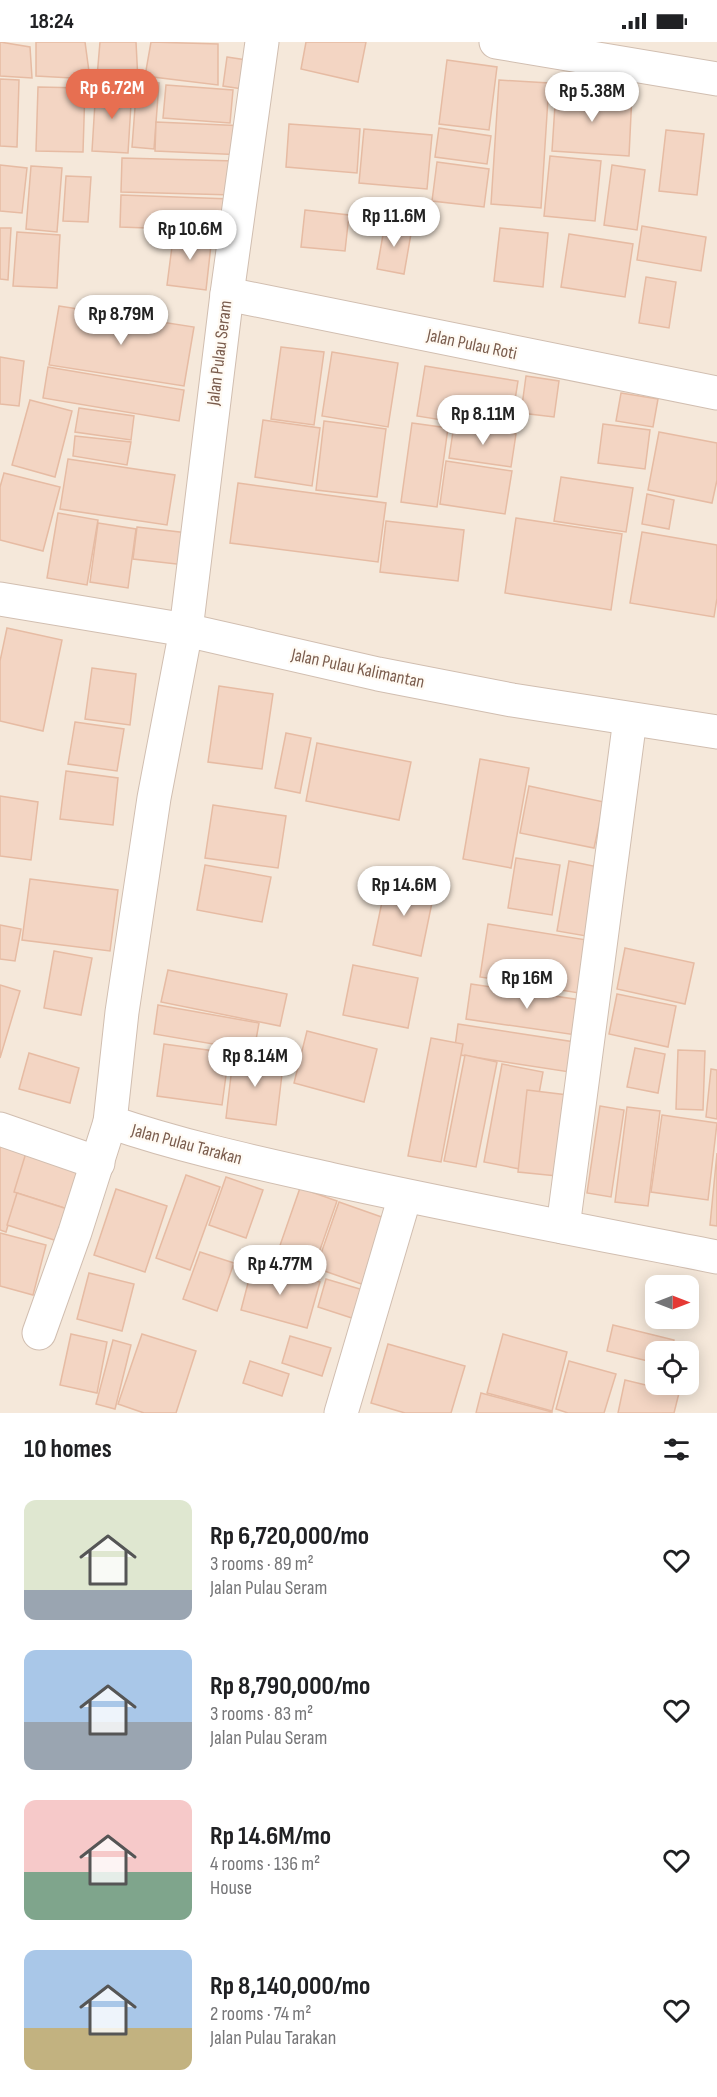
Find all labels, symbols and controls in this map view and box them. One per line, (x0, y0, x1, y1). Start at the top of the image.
text: 18:24 (30, 8, 74, 35)
pin: Rp 6.72M (50, 69, 174, 120)
pin: Rp 5.38M (530, 72, 654, 123)
text: Rp 6.72M (80, 76, 144, 100)
text: Rp 5.38M (559, 79, 625, 103)
pin: Rp 11.6M (332, 197, 456, 248)
text: Rp 11.6M (362, 204, 426, 228)
pin: Rp 10.6M (128, 210, 252, 261)
text: Rp 10.6M (158, 217, 222, 241)
pin: Rp 8.79M (59, 295, 183, 346)
street label: Jalan Pulau Seram (203, 299, 236, 408)
text: Rp 8.79M (88, 302, 154, 326)
street label: Jalan Pulau Roti (424, 324, 519, 364)
pin: Rp 8.11M (421, 395, 545, 446)
text: Rp 8.11M (451, 402, 515, 426)
street label: Jalan Pulau Kalimantan (288, 644, 426, 693)
pin: Rp 14.6M (342, 866, 466, 917)
text: Rp 14.6M (371, 873, 437, 897)
pin: Rp 16M (478, 959, 576, 1010)
text: Rp 16M (501, 966, 553, 990)
pin: Rp 8.14M (193, 1037, 317, 1088)
text: Rp 8.14M (222, 1044, 288, 1068)
street label: Jalan Pulau Tarakan (128, 1119, 244, 1169)
pin: Rp 4.77M (218, 1245, 342, 1296)
text: Rp 4.77M (248, 1252, 312, 1276)
north arrow (645, 1275, 699, 1329)
map controls (645, 1275, 699, 1395)
button: locate (645, 1341, 699, 1395)
icon: filters (660, 1433, 693, 1466)
text: 10 homes (24, 1434, 112, 1465)
text: Rp 6,720,000/mo (210, 1521, 369, 1552)
icon: home (72, 1524, 144, 1596)
icon: heart (660, 1544, 693, 1577)
text: 3 rooms · 89 m² (210, 1552, 314, 1576)
text: Jalan Pulau Seram (210, 1576, 327, 1600)
text: Rp 8,790,000/mo (210, 1671, 370, 1702)
icon: home (72, 1674, 144, 1746)
icon: heart (660, 1694, 693, 1727)
text: 3 rooms · 83 m² (210, 1702, 313, 1726)
text: Jalan Pulau Seram (210, 1726, 327, 1750)
text: Rp 14.6M/mo (210, 1821, 331, 1852)
icon: home (72, 1824, 144, 1896)
icon: heart (660, 1844, 693, 1877)
text: 4 rooms · 136 m² (210, 1852, 320, 1876)
text: House (210, 1876, 252, 1900)
text: Rp 8,140,000/mo (210, 1971, 370, 2002)
icon: home (72, 1974, 144, 2046)
icon: heart (660, 1994, 693, 2027)
text: 2 rooms · 74 m² (210, 2002, 311, 2026)
text: Jalan Pulau Tarakan (210, 2026, 336, 2050)

